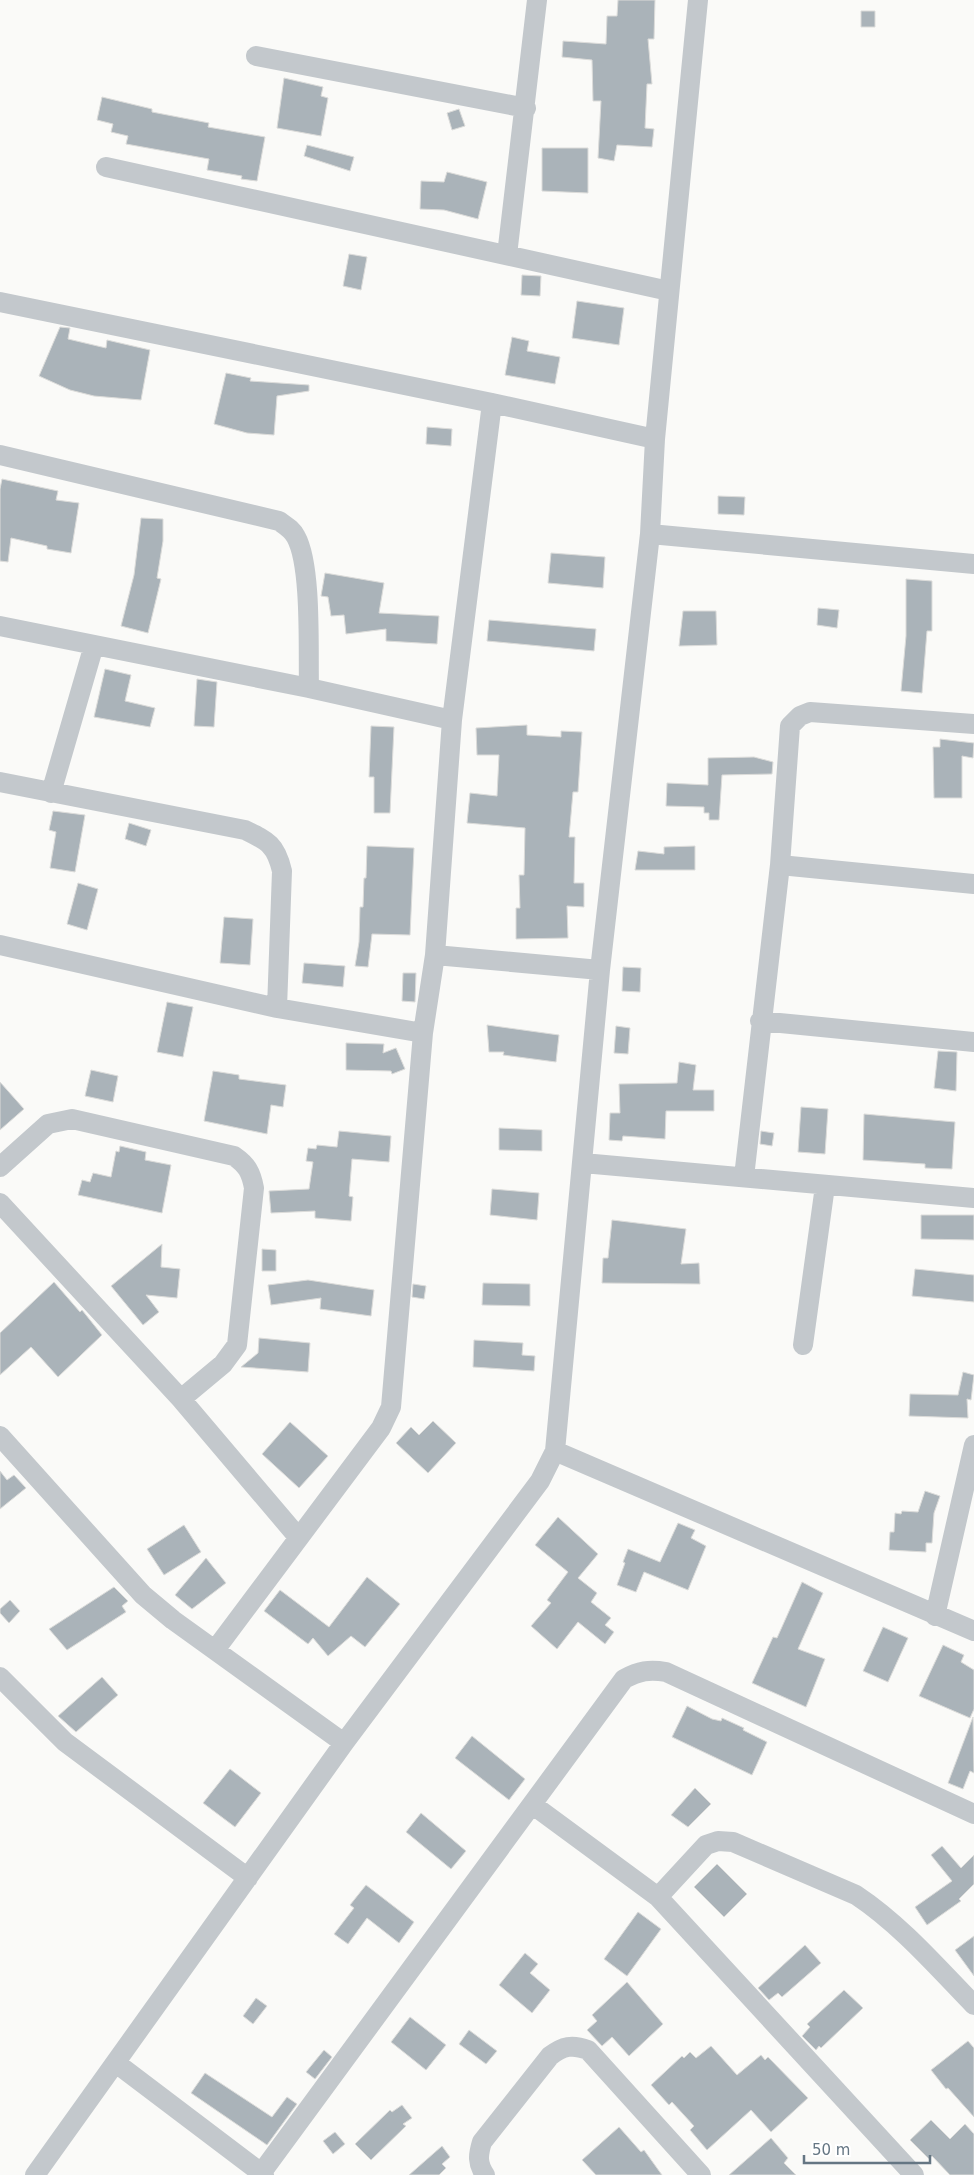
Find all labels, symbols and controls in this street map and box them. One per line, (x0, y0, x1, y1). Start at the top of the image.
scale bar (804, 2132, 930, 2164)
text: 50 m (812, 2141, 850, 2159)

